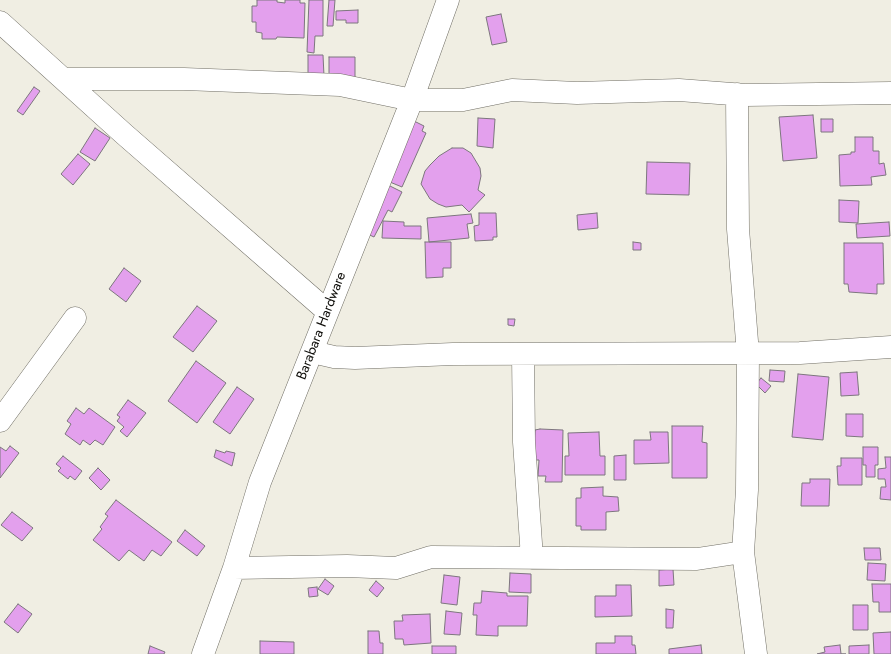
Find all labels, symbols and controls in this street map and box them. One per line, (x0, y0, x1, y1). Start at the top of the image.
street label: Barabara Hardware (294, 270, 350, 382)

